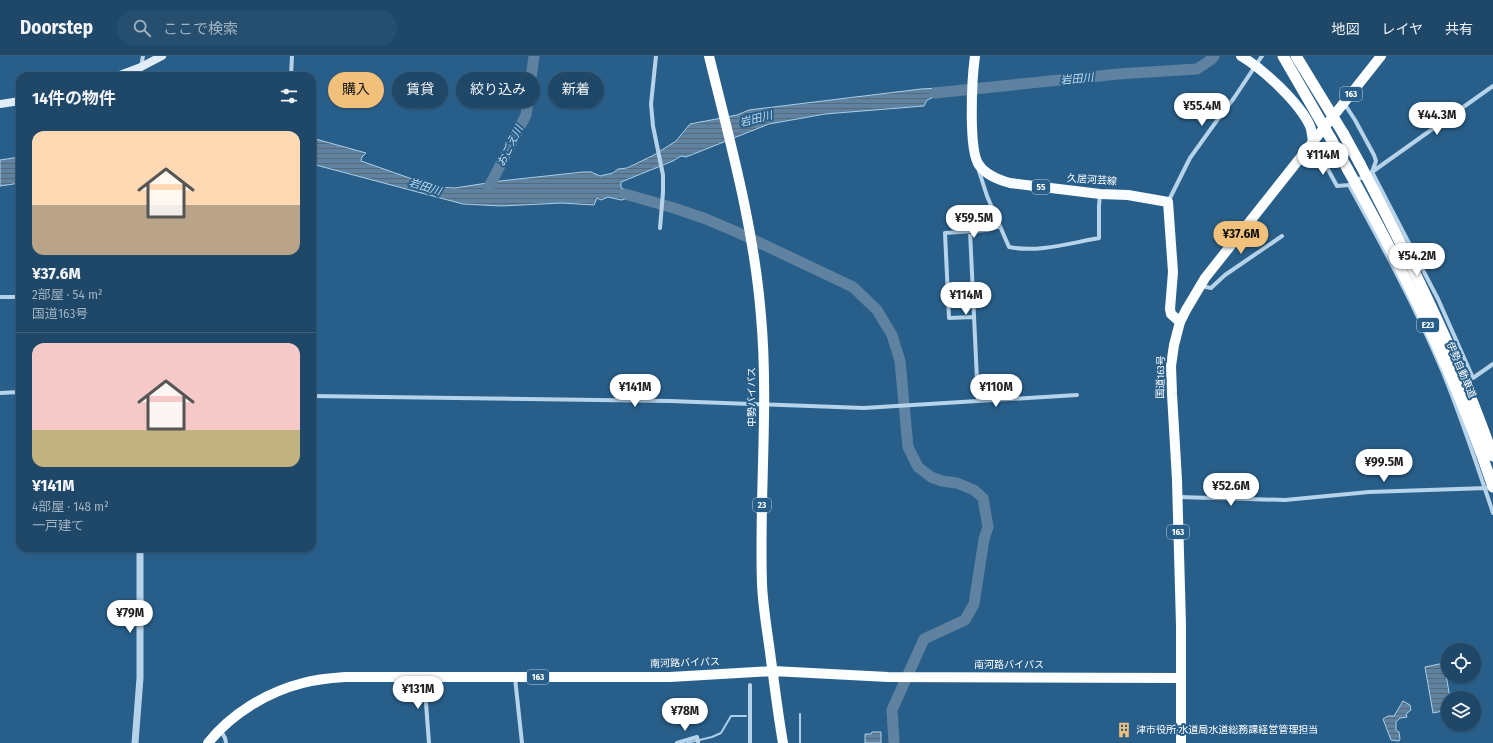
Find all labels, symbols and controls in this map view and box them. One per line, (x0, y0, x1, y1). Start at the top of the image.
search box (117, 10, 397, 46)
text: Doorstep (20, 16, 93, 39)
icon: search (131, 17, 153, 39)
text: ここで検索 (163, 20, 238, 38)
text: 地図 (1331, 21, 1359, 38)
text: レイヤ (1381, 21, 1423, 38)
text: 共有 (1445, 21, 1473, 38)
water label: 岩田川 (1060, 71, 1095, 87)
chip: 購入 (328, 72, 384, 108)
chip: 賃貸 (392, 72, 448, 108)
chip: 絞り込み (456, 72, 540, 108)
chip: 新着 (548, 72, 604, 108)
icon: filters (278, 85, 300, 107)
road number: 163 (1340, 87, 1362, 101)
text: 14件の物件 (32, 88, 116, 109)
pin: ¥55.4M (1169, 93, 1235, 127)
text: ¥55.4M (1183, 98, 1221, 113)
pin: ¥44.3M (1404, 102, 1470, 136)
text: ¥44.3M (1418, 107, 1456, 122)
water label: 岩田川 (738, 108, 775, 129)
water label: おごえ川 (494, 123, 526, 169)
pin: ¥114M (1295, 142, 1351, 176)
text: ¥114M (1306, 147, 1340, 162)
icon: home (130, 157, 202, 229)
street label: 久居河芸線 (1067, 172, 1117, 188)
water label: 岩田川 (407, 176, 444, 198)
road number: 55 (1032, 180, 1050, 194)
pin: ¥59.5M (941, 205, 1007, 239)
text: ¥59.5M (955, 210, 993, 225)
pin: ¥37.6M (1208, 221, 1274, 255)
text: ¥37.6M (1222, 226, 1260, 241)
pin: ¥54.2M (1384, 243, 1450, 277)
text: ¥54.2M (1398, 248, 1436, 263)
text: ¥37.6M (32, 263, 81, 284)
pin: ¥114M (938, 282, 994, 316)
text: 2部屋 · 54 m² (32, 287, 103, 302)
text: ¥114M (949, 287, 983, 302)
text: 国道163号 (32, 306, 88, 321)
road number: E23 (1417, 318, 1439, 332)
street label: 伊勢自動車道 (1444, 340, 1478, 400)
street label: 国道163号 (1155, 355, 1167, 399)
street label: 中勢バイパス (746, 367, 758, 427)
icon: home (130, 369, 202, 441)
pin: ¥141M (607, 374, 663, 408)
pin: ¥110M (968, 374, 1024, 408)
text: ¥141M (619, 379, 651, 394)
text: ¥110M (979, 379, 1013, 394)
pin: ¥99.5M (1351, 449, 1417, 483)
text: ¥99.5M (1365, 454, 1403, 469)
pin: ¥52.6M (1198, 473, 1264, 507)
text: ¥141M (32, 475, 75, 496)
text: ¥52.6M (1212, 478, 1250, 493)
road number: 23 (753, 498, 771, 512)
text: 4部屋 · 148 m² (32, 499, 109, 514)
text: 一戸建て (32, 518, 84, 533)
road number: 163 (1167, 525, 1189, 539)
pin: ¥79M (106, 600, 154, 634)
text: ¥79M (116, 605, 144, 620)
map controls (1441, 643, 1481, 731)
button: locate (1441, 643, 1481, 683)
street label: 南河路バイパス (650, 656, 720, 670)
street label: 南河路バイパス (974, 659, 1044, 671)
road number: 163 (527, 670, 549, 684)
pin: ¥131M (390, 676, 446, 710)
text: ¥131M (402, 681, 434, 696)
button: layers (1441, 691, 1481, 731)
pin: ¥78M (661, 698, 709, 732)
text: ¥78M (671, 703, 699, 718)
building icon: 津市役所 水道局水道総務課経営管理担当 (1115, 721, 1133, 739)
place label: 津市役所 水道局水道総務課経営管理担当 (1136, 724, 1318, 736)

